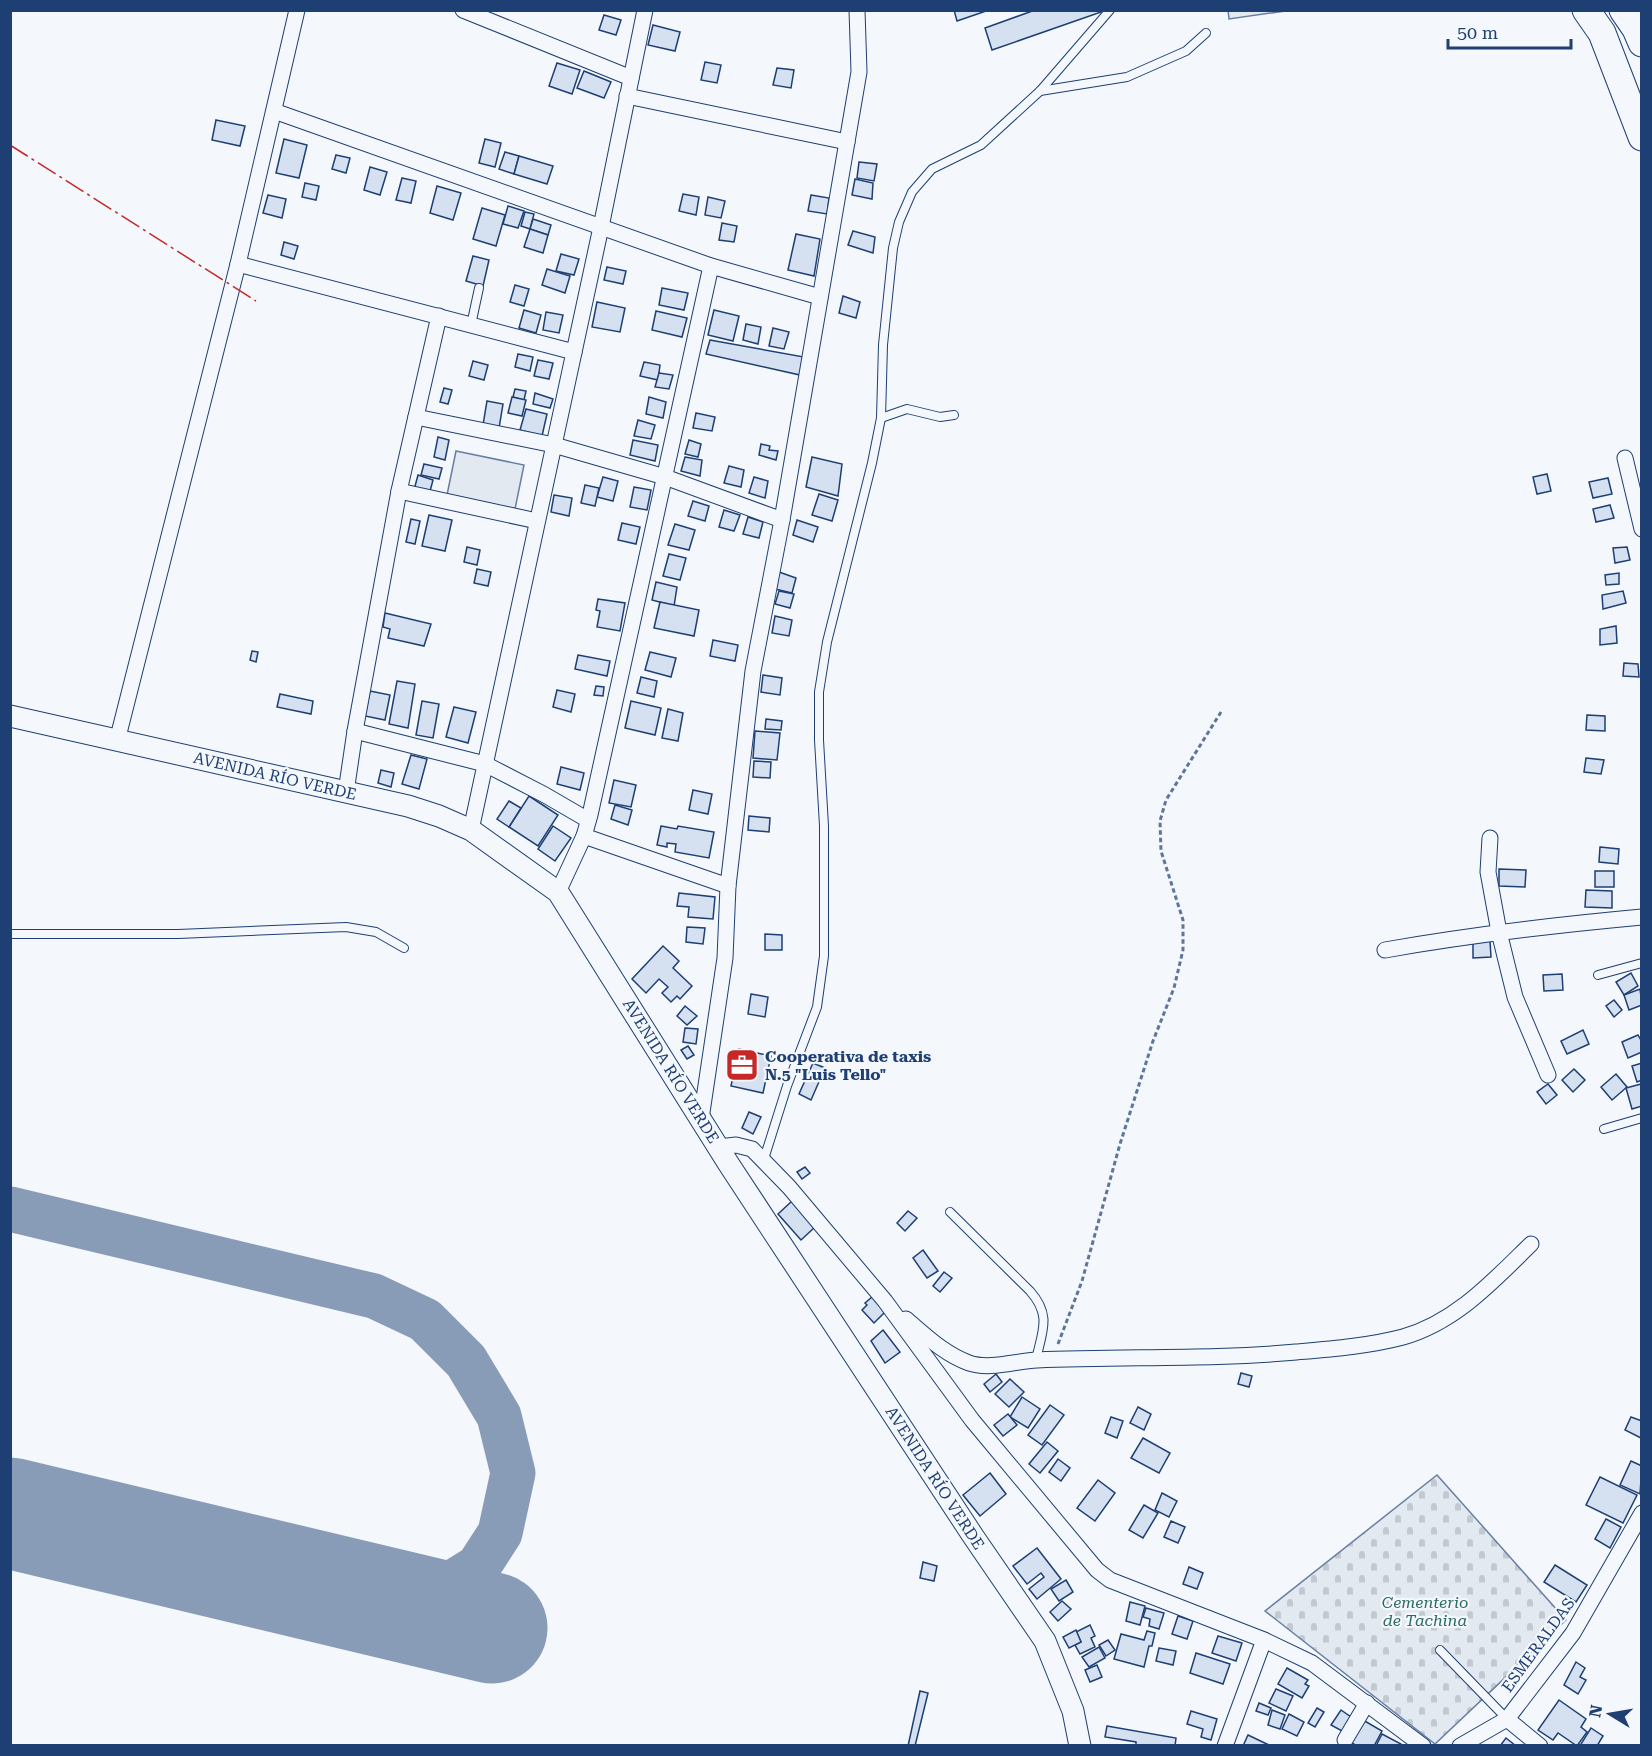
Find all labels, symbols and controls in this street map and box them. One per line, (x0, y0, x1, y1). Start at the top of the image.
scale bar (1448, 12, 1571, 50)
text: 50 m (1457, 22, 1498, 43)
street label: AVENIDA RÍO VERDE (192, 748, 358, 804)
street label: AVENIDA RÍO VERDE (619, 995, 723, 1147)
office icon: Cooperativa de taxis N.5 "Luis Tello" (724, 1047, 760, 1083)
place label: Cooperativa de taxis N.5 "Luis Tello" (765, 1047, 931, 1084)
street label: AVENIDA RÍO VERDE (882, 1403, 988, 1553)
park label: Cementerio de Tachina (1382, 1593, 1468, 1630)
street label: ESMERALDAS (1497, 1594, 1579, 1696)
north arrow (1580, 1684, 1640, 1744)
text: N (1585, 1703, 1606, 1719)

